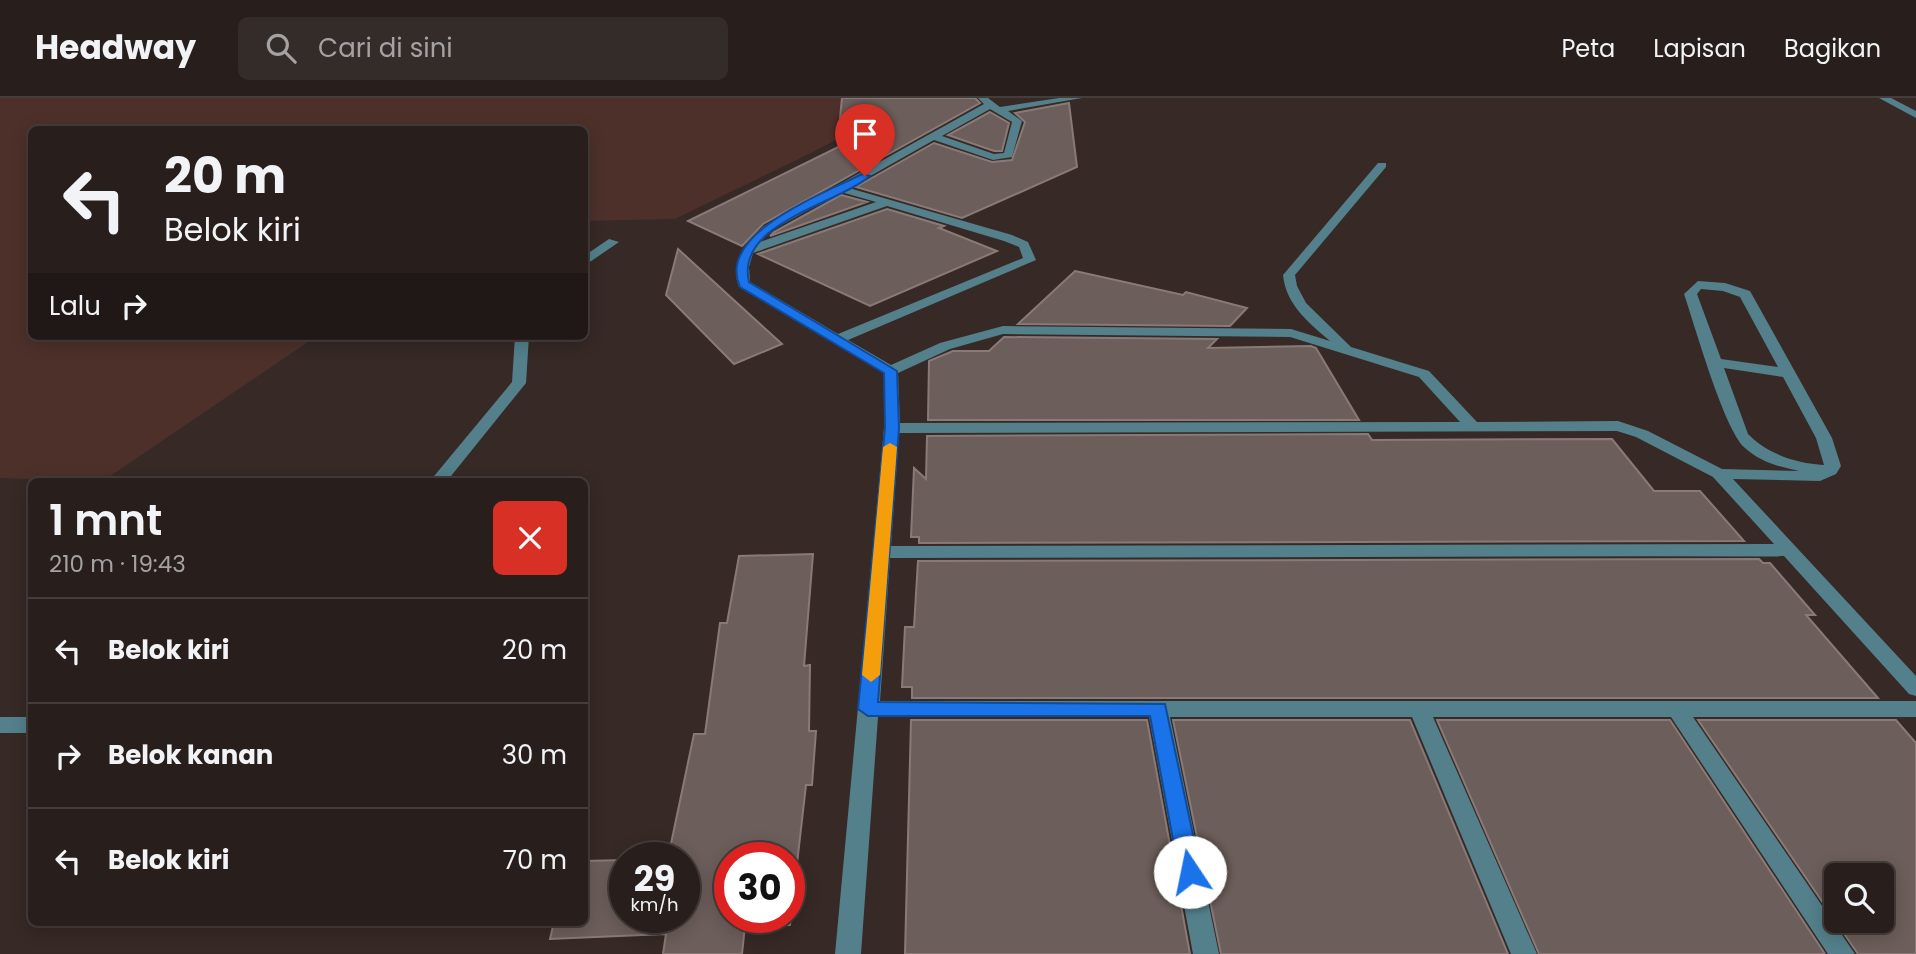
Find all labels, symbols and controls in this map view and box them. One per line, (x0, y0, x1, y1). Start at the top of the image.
search box (238, 17, 728, 80)
text: Headway (35, 24, 196, 71)
icon: search (262, 29, 300, 67)
text: Cari di sini (318, 30, 453, 66)
text: Peta (1561, 32, 1615, 65)
text: Lapisan (1653, 32, 1746, 65)
text: Bagikan (1784, 32, 1881, 65)
pin (835, 104, 895, 176)
icon: arrive (846, 115, 884, 153)
text: 20 m (164, 142, 286, 210)
icon: left (49, 154, 140, 245)
text: Belok kiri (164, 207, 301, 252)
icon: right (115, 287, 153, 325)
text: Lalu (49, 288, 101, 324)
text: 1 mnt (49, 491, 162, 550)
button: close (493, 501, 567, 575)
text: 210 m · 19:43 (49, 548, 186, 580)
icon: left (49, 632, 87, 670)
text: Belok kiri (108, 632, 230, 668)
text: 20 m (502, 632, 567, 668)
icon: right (49, 737, 87, 775)
text: Belok kanan (108, 737, 273, 773)
text: 30 m (502, 737, 567, 773)
position arrow (1153, 835, 1227, 909)
icon: left (49, 842, 87, 880)
text: Belok kiri (108, 842, 230, 878)
text: 70 m (503, 842, 567, 878)
speed limit sign: 30 (714, 842, 805, 933)
text: 29 (634, 854, 675, 903)
map controls (1824, 863, 1894, 933)
button: search (1824, 863, 1894, 933)
text: km/h (631, 892, 678, 917)

